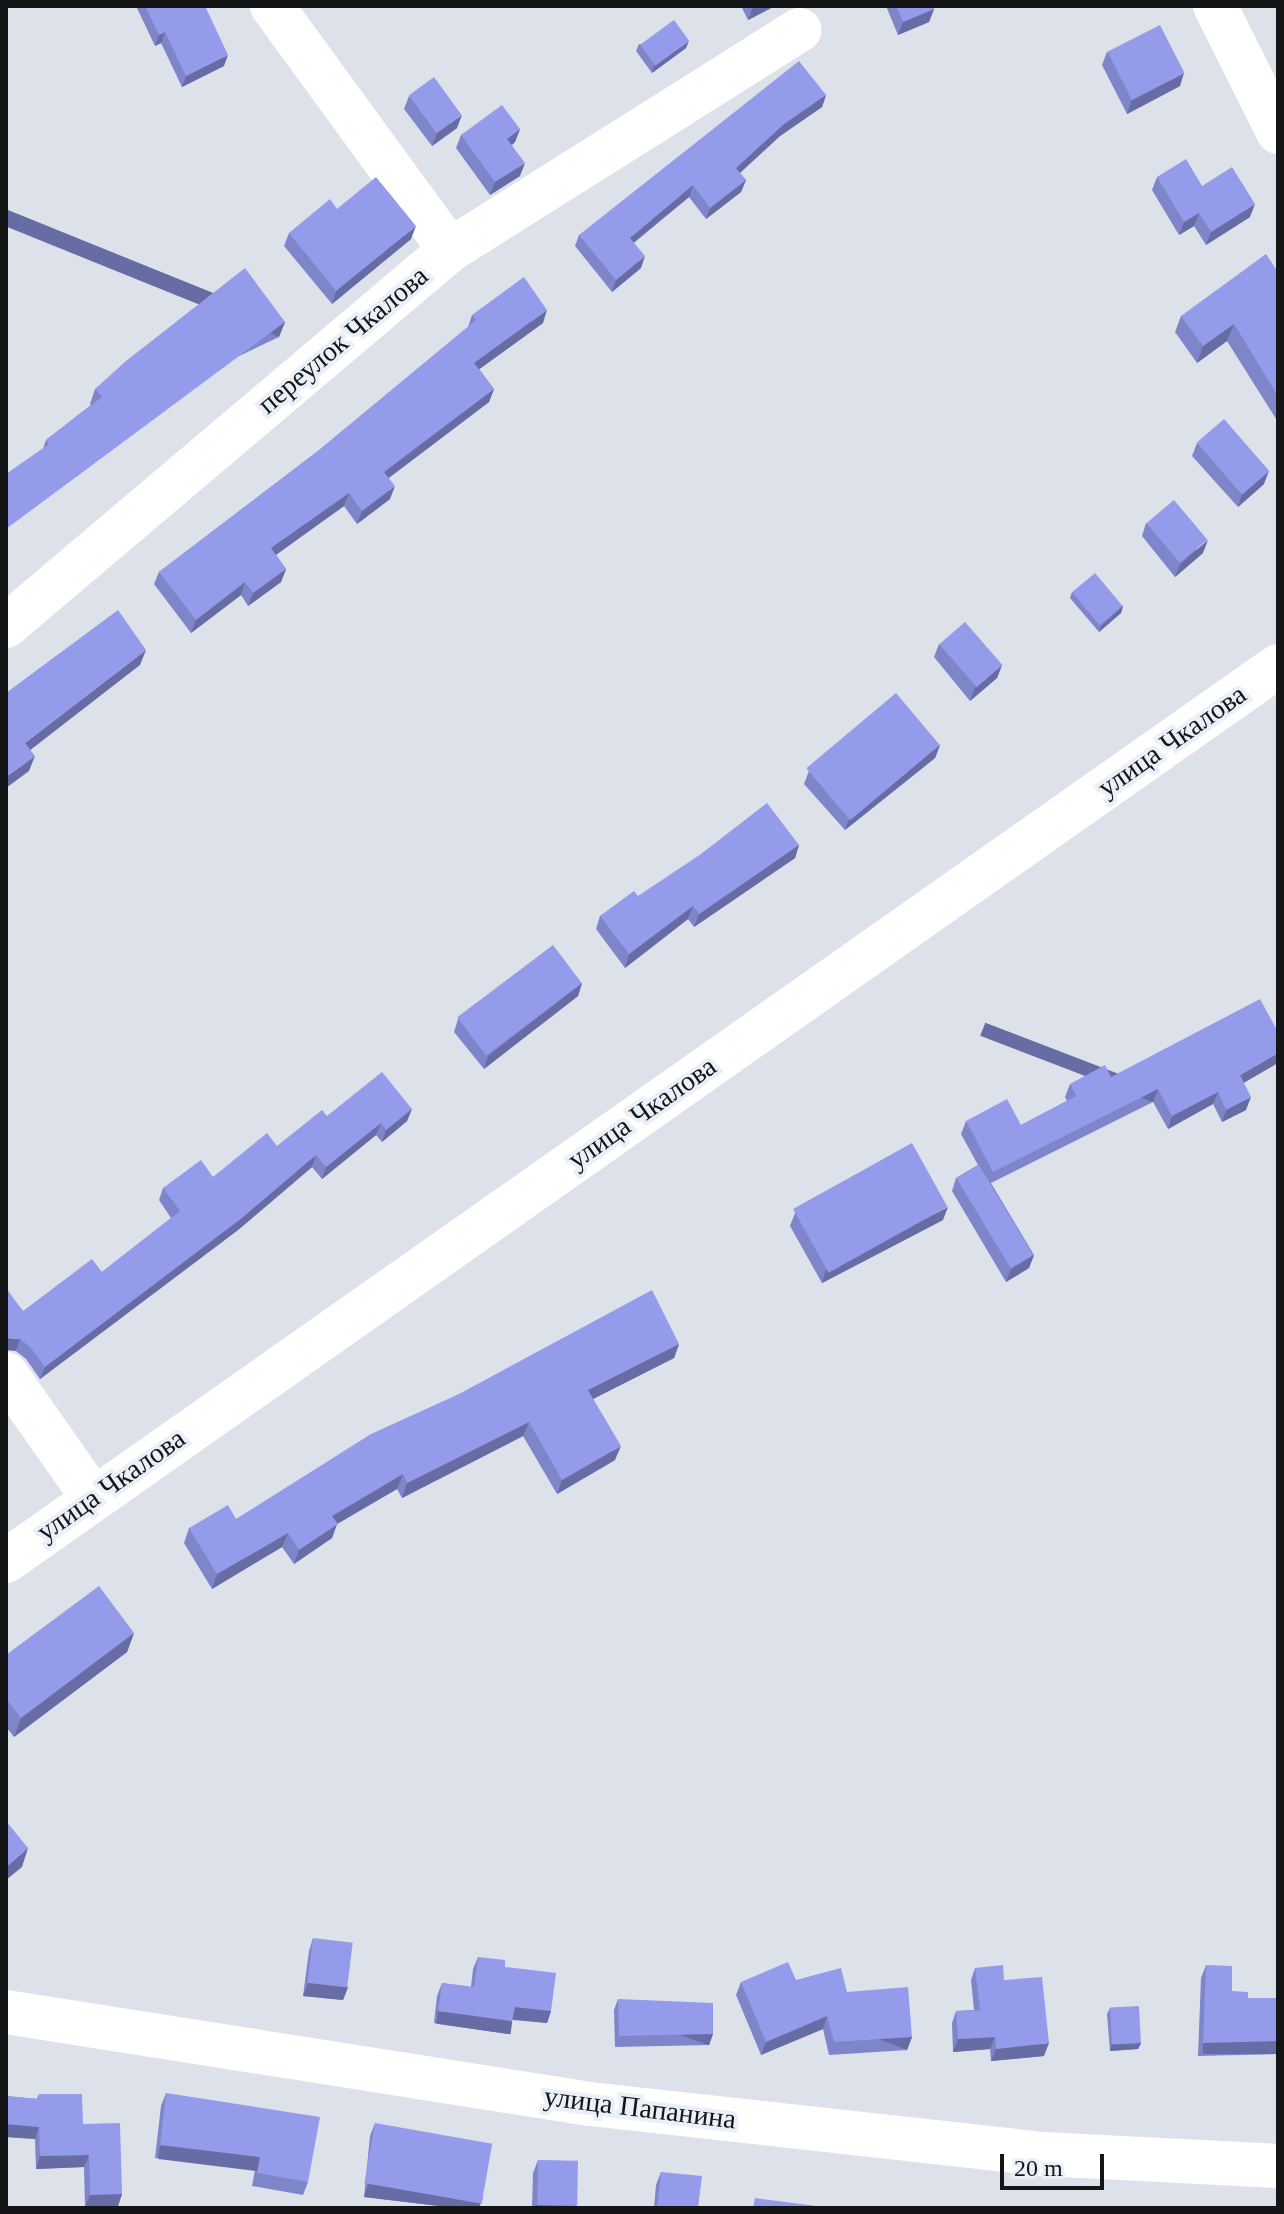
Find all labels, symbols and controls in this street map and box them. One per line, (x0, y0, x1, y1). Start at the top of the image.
street label: переулок Чкалова (251, 259, 435, 421)
street label: улица Чкалова (1091, 677, 1253, 805)
street label: улица Чкалова (561, 1049, 723, 1177)
street label: улица Чкалова (30, 1421, 192, 1549)
street label: улица Папанина (542, 2080, 738, 2136)
scale bar (1004, 2138, 1108, 2188)
text: 20 m (1014, 2155, 1063, 2181)

